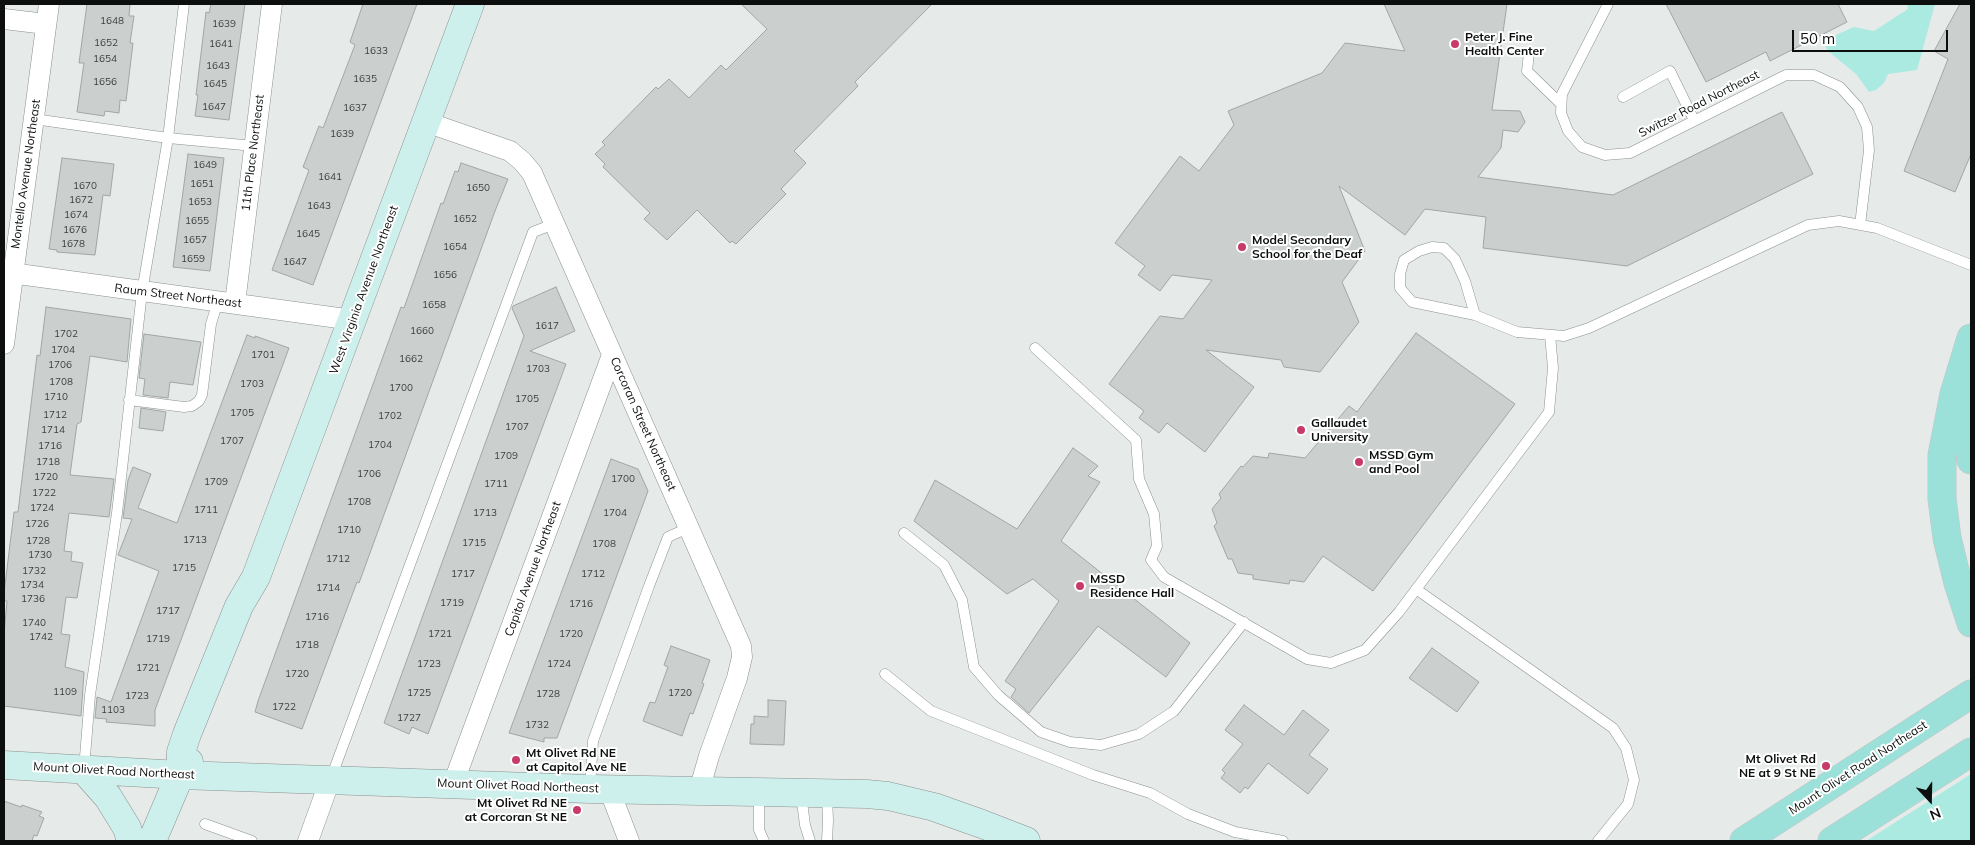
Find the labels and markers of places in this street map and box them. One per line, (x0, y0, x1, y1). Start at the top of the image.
place label: Peter J. Fine Health Center (1465, 30, 1544, 58)
marker: Peter J. Fine Health Center (1449, 38, 1461, 50)
place label: Model Secondary School for the Deaf (1252, 233, 1362, 261)
marker: Model Secondary School for the Deaf (1236, 241, 1248, 253)
place label: Gallaudet University (1311, 416, 1368, 444)
marker: Gallaudet University (1295, 424, 1307, 436)
place label: MSSD Gym and Pool (1369, 448, 1434, 476)
marker: MSSD Gym and Pool (1353, 456, 1365, 468)
place label: MSSD Residence Hall (1090, 572, 1174, 600)
marker: MSSD Residence Hall (1074, 580, 1086, 592)
place label: Mt Olivet Rd NE at Capitol Ave NE (526, 746, 626, 774)
place label: Mt Olivet Rd NE at 9 St NE (1739, 752, 1816, 780)
marker: Mt Olivet Rd NE at Capitol Ave NE (510, 754, 522, 766)
marker: Mt Olivet Rd NE at 9 St NE (1820, 760, 1832, 772)
place label: Mt Olivet Rd NE at Corcoran St NE (465, 796, 567, 824)
marker: Mt Olivet Rd NE at Corcoran St NE (571, 804, 583, 816)

